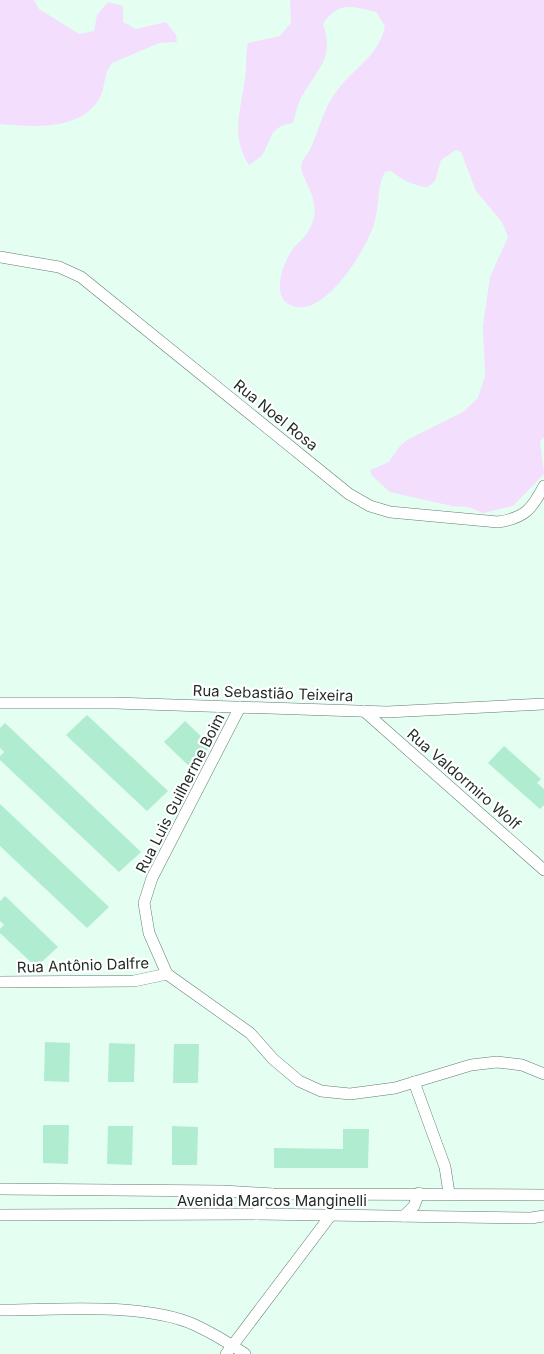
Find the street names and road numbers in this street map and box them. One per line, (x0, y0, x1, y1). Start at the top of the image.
street label: Rua Noel Rosa (230, 375, 322, 455)
street label: Rua Sebastião Teixeira (192, 681, 354, 705)
street label: Rua Luis Guilherme Boim (131, 710, 229, 876)
street label: Rua Valdormiro Wolf (403, 724, 525, 834)
street label: Rua Antônio Dalfre (16, 953, 150, 977)
street label: Avenida Marcos Manginelli (177, 1191, 367, 1210)

